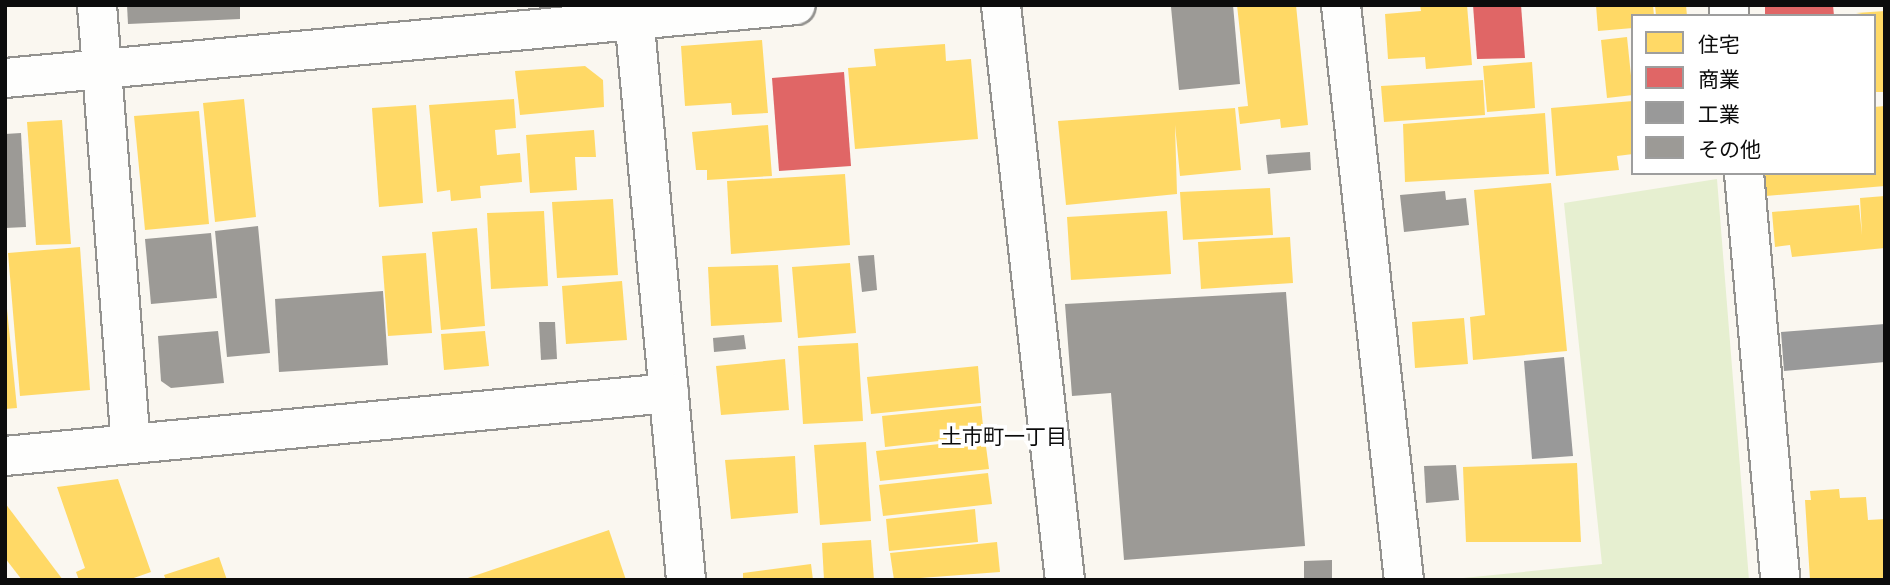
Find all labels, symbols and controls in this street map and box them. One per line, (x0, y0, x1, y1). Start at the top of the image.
legend (1631, 14, 1876, 175)
text: 住宅 (1698, 32, 1740, 58)
text: 商業 (1698, 67, 1740, 93)
text: 工業 (1698, 102, 1740, 128)
text: その他 (1698, 137, 1761, 163)
district label: 土市町一丁目 (941, 424, 1067, 450)

